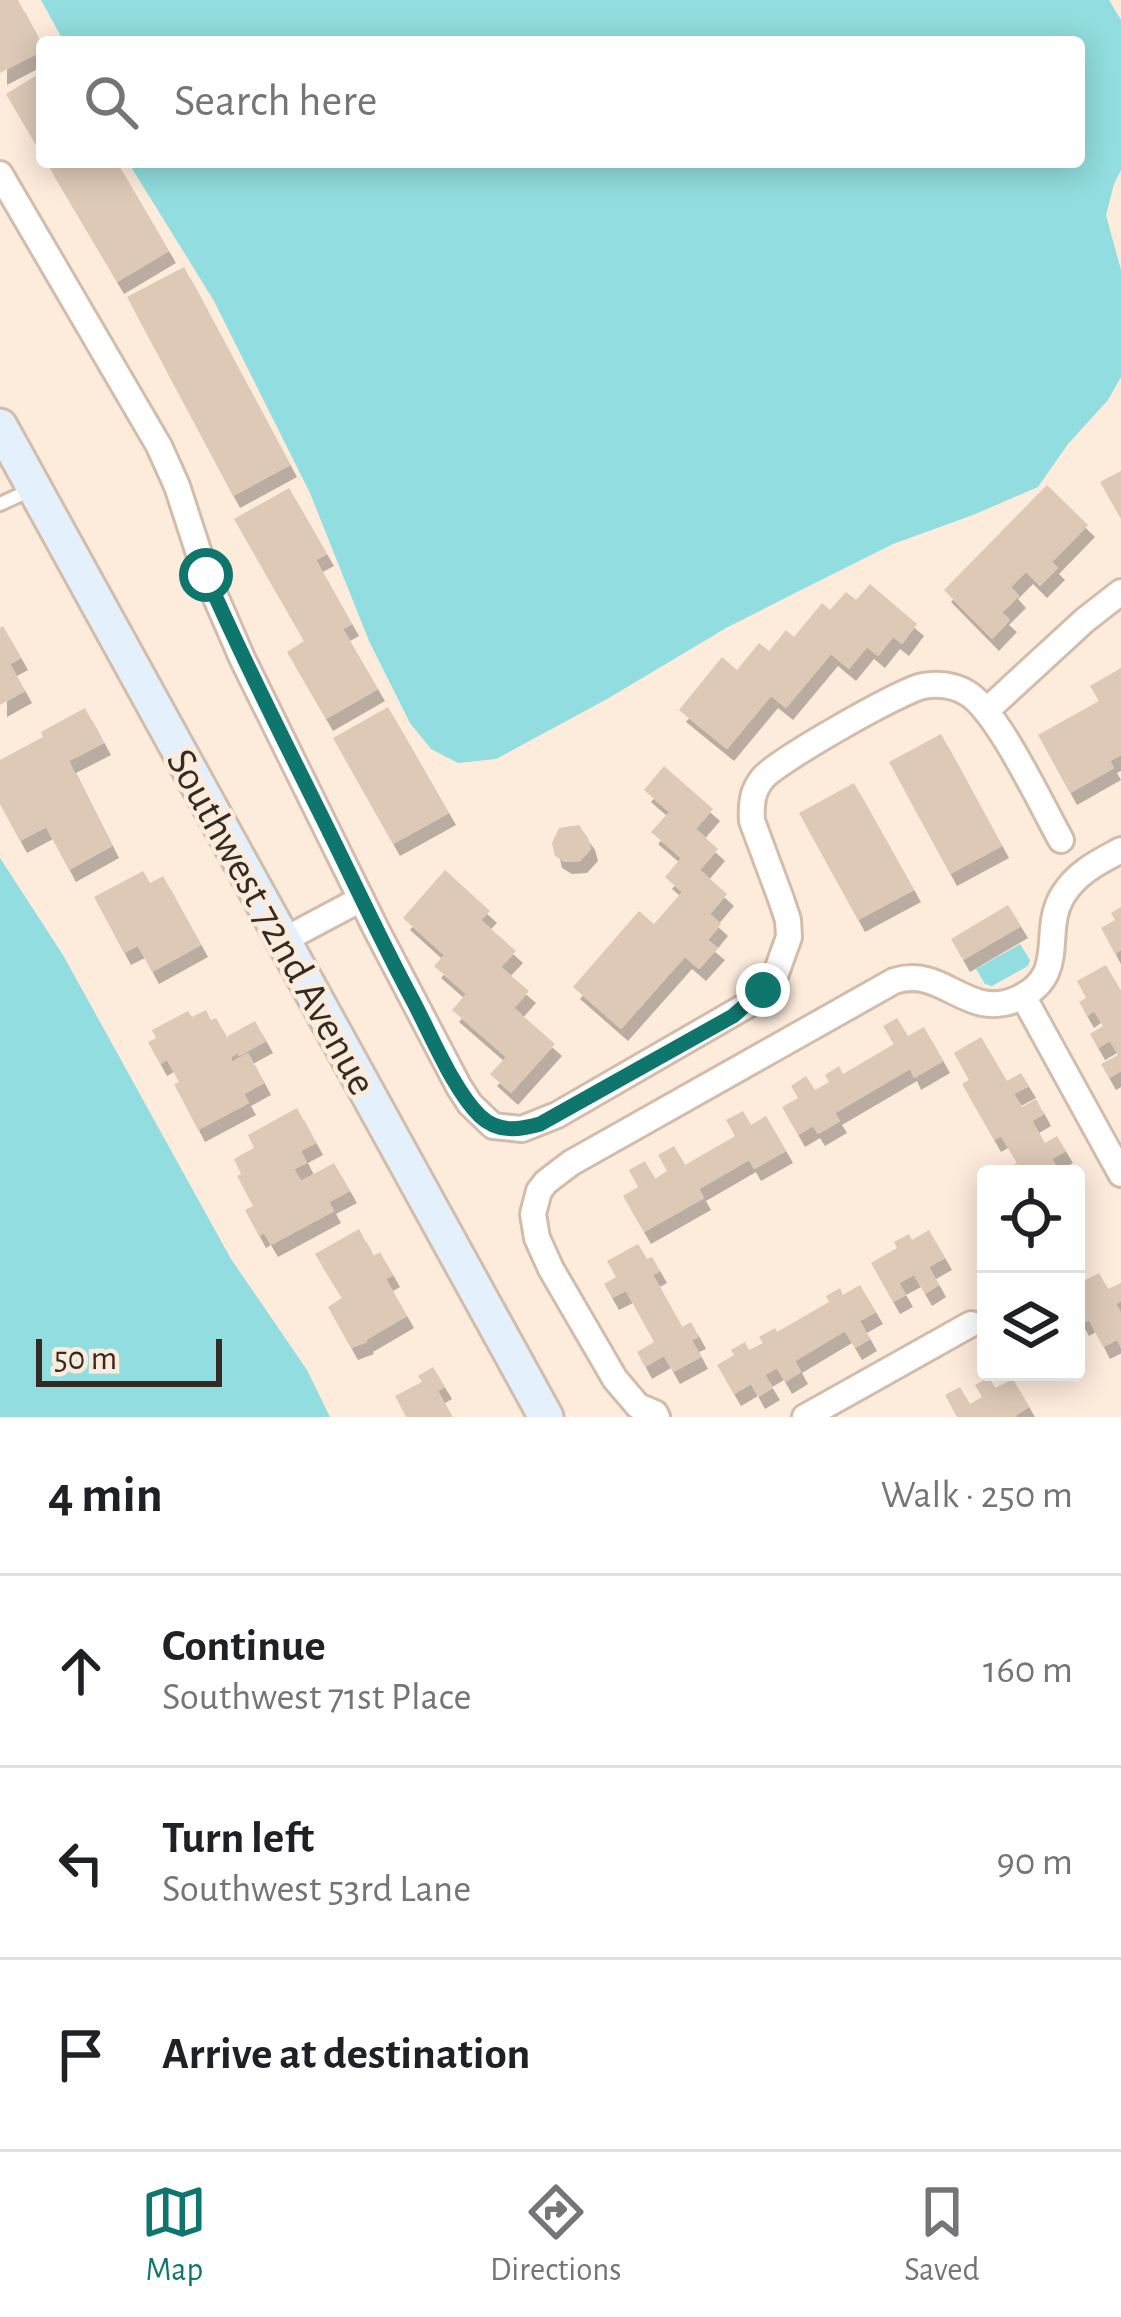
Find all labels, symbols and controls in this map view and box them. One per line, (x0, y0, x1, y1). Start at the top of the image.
search box (36, 36, 1085, 168)
icon: search (78, 69, 144, 135)
text: Search here (174, 79, 377, 124)
route start (179, 548, 233, 602)
street label: Southwest 72nd Avenue (159, 742, 384, 1102)
route end (736, 963, 790, 1017)
map controls (977, 1165, 1085, 1381)
button: locate (977, 1165, 1085, 1273)
button: layers (977, 1273, 1085, 1381)
scale bar (36, 1333, 222, 1386)
text: 50 m (54, 1343, 117, 1376)
text: 4 min (48, 1470, 163, 1521)
text: Walk · 250 m (881, 1476, 1073, 1515)
text: Continue (162, 1624, 326, 1669)
icon: ahead (48, 1638, 114, 1704)
text: 160 m (983, 1651, 1073, 1690)
text: Southwest 71st Place (162, 1678, 472, 1717)
text: Turn left (162, 1816, 314, 1861)
icon: left (48, 1830, 114, 1896)
text: 90 m (996, 1843, 1073, 1882)
text: Southwest 53rd Lane (162, 1870, 471, 1909)
icon: arrive (48, 2022, 114, 2088)
text: Arrive at destination (162, 2032, 530, 2077)
tab: Map (141, 2179, 207, 2291)
tab: Directions (490, 2179, 621, 2291)
tab: Saved (904, 2179, 980, 2291)

